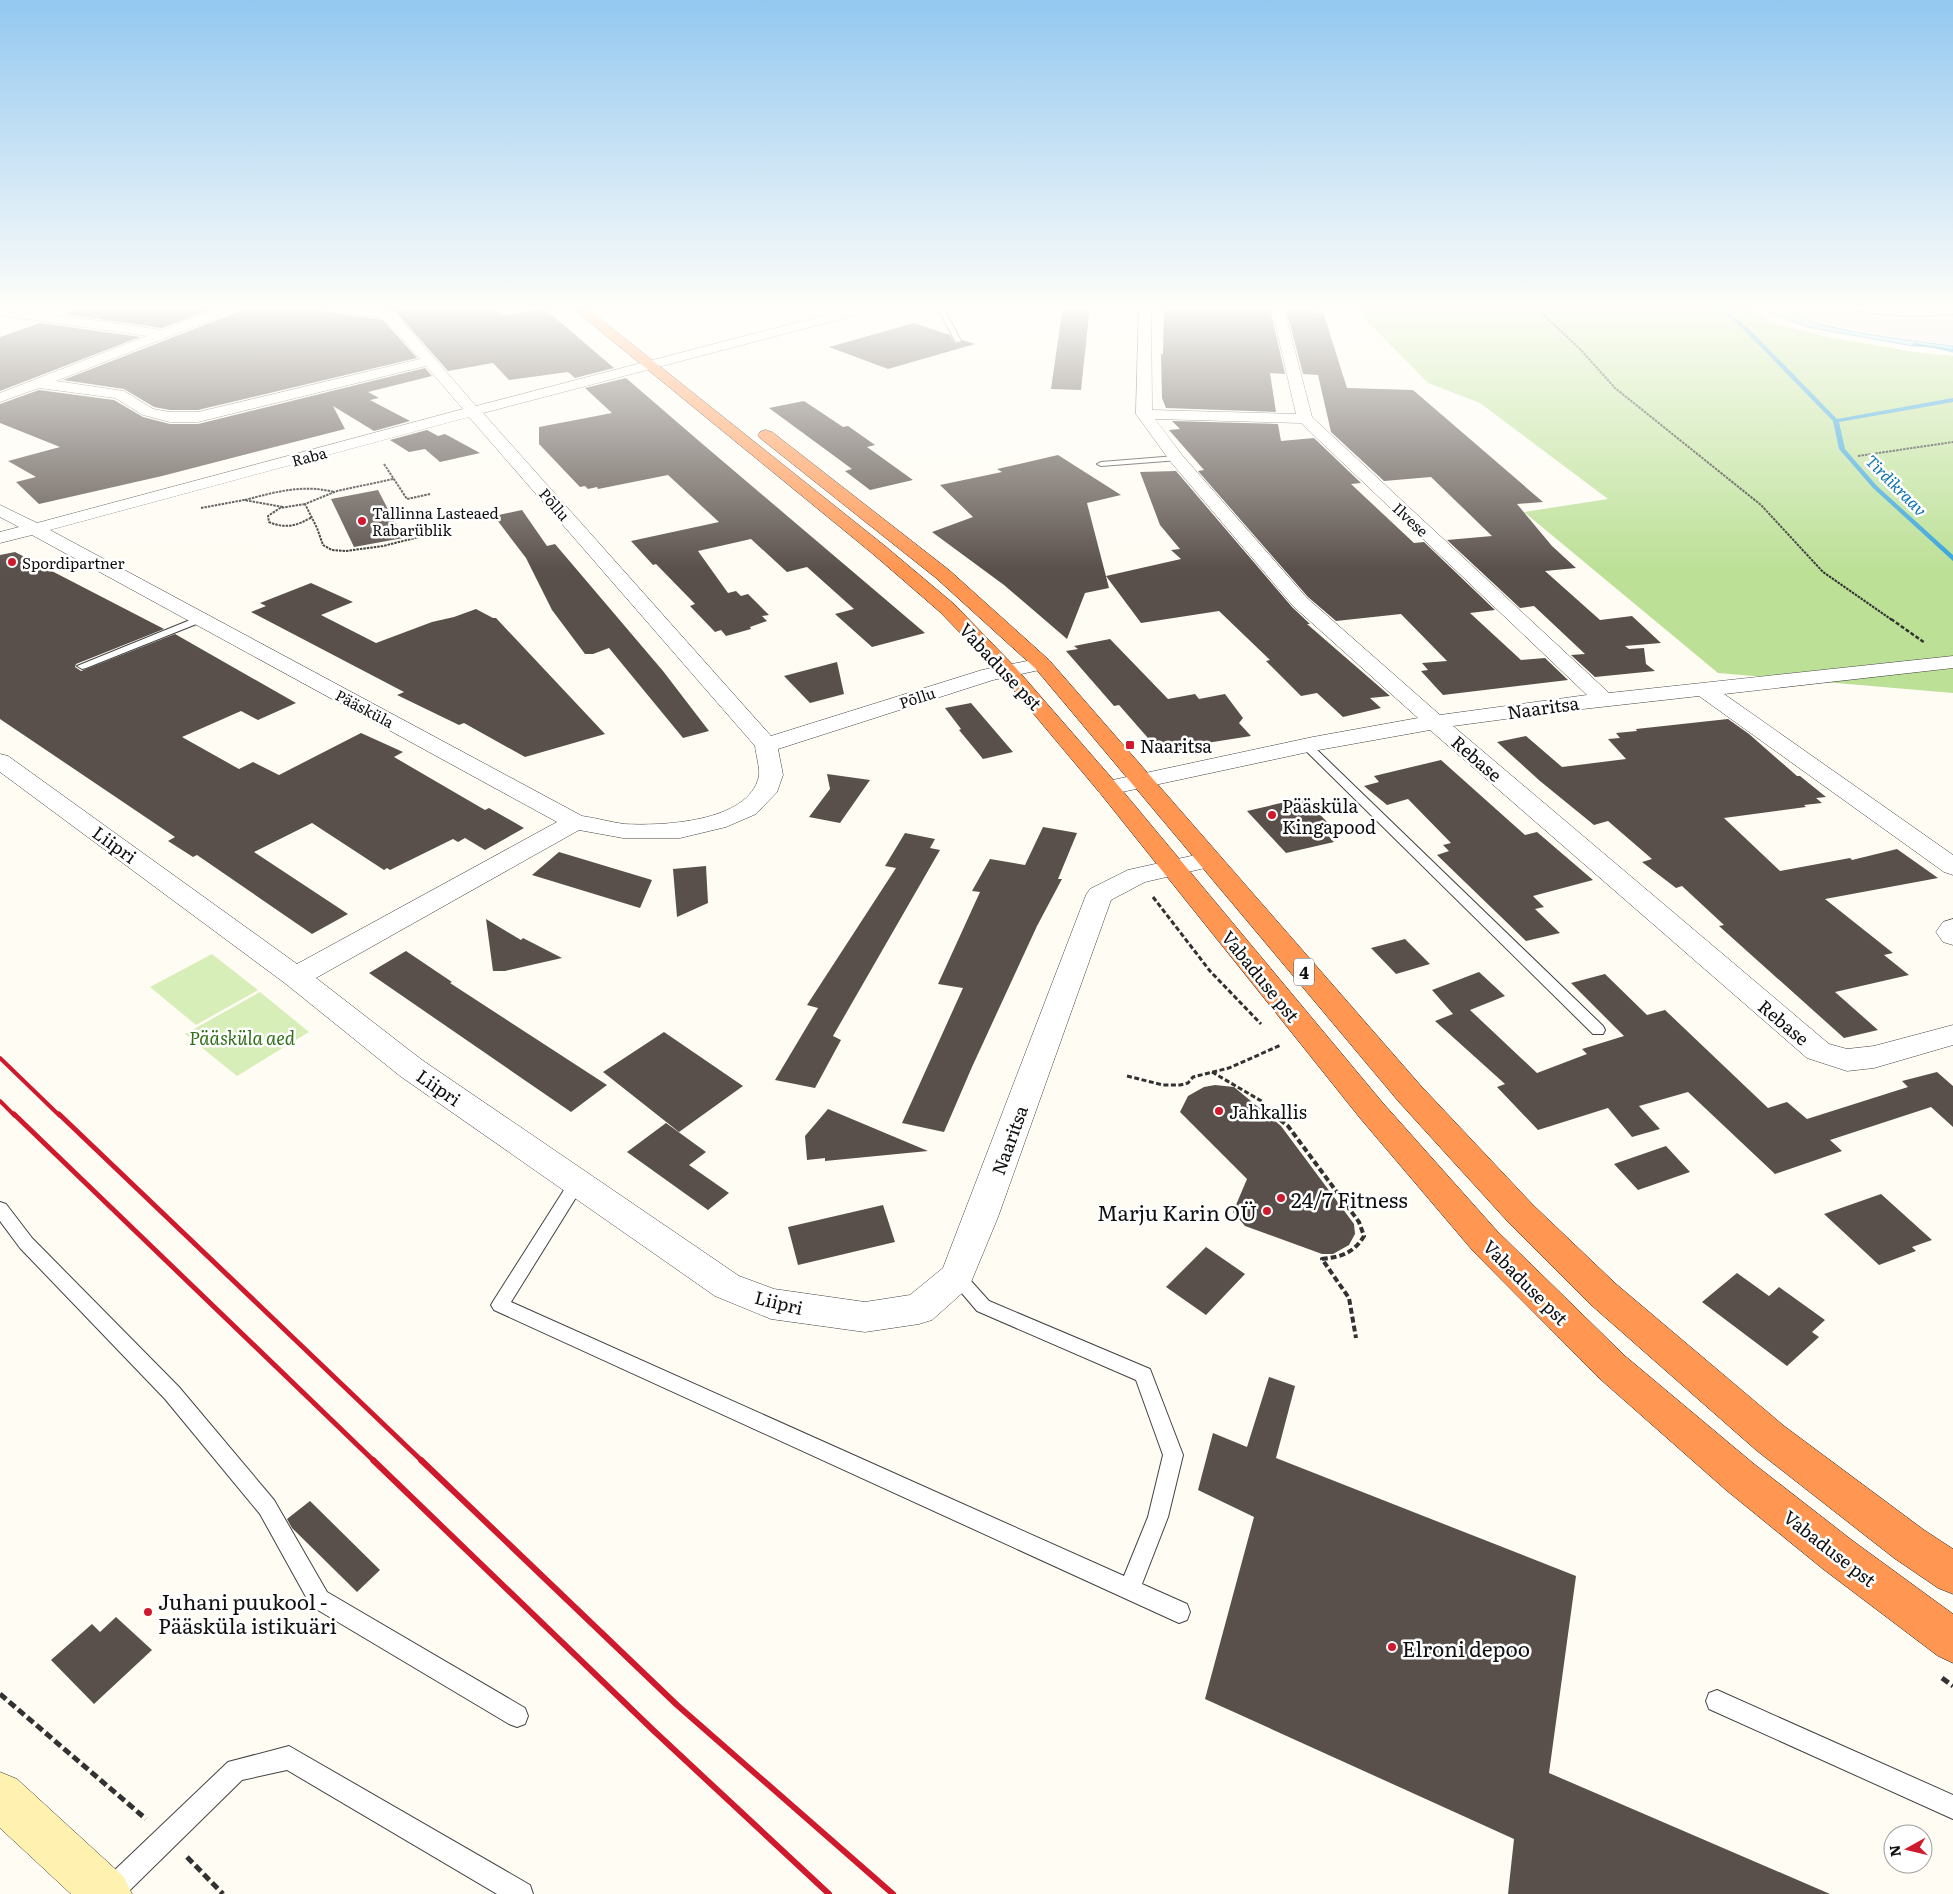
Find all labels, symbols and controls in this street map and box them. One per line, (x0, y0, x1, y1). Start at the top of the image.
street label: Raba (289, 440, 330, 472)
water label: Tirdikraav (1861, 449, 1933, 521)
street label: Põllu (534, 483, 576, 526)
street label: Ilvese (1388, 497, 1434, 542)
place label: Tallinna Lasteaed Rabarüblik (372, 501, 499, 541)
marker: Tallinna Lasteaed Rabarüblik (356, 515, 368, 527)
place label: Spordipartner (22, 551, 125, 574)
marker: Spordipartner (6, 556, 18, 568)
street label: Vabaduse pst (953, 616, 1049, 716)
street label: Põllu (896, 680, 939, 714)
street label: Pääsküla (332, 683, 399, 733)
street label: Naaritsa (1505, 689, 1581, 725)
street label: Rebase (1446, 728, 1508, 788)
place label: Naaritsa (1140, 732, 1212, 759)
marker: Naaritsa (1124, 739, 1136, 751)
place label: Pääsküla Kingapood (1282, 792, 1376, 840)
marker: Pääsküla Kingapood (1266, 809, 1278, 821)
street label: Liipri (87, 819, 143, 869)
street label: Vabaduse pst (1216, 924, 1307, 1028)
road number: 4 (1294, 959, 1314, 986)
street label: Rebase (1753, 993, 1815, 1051)
park label: Pääsküla aed (189, 1024, 296, 1051)
street label: Liipri (411, 1062, 467, 1112)
place label: Jahkallis (1229, 1098, 1307, 1125)
street label: Naaritsa (984, 1101, 1034, 1178)
marker: Jahkallis (1213, 1105, 1225, 1117)
place label: 24/7 Fitness (1291, 1183, 1408, 1214)
marker: 24/7 Fitness (1275, 1192, 1287, 1204)
place label: Marju Karin OÜ (1097, 1196, 1257, 1227)
marker: Marju Karin OÜ (1261, 1205, 1273, 1217)
street label: Vabaduse pst (1477, 1233, 1575, 1331)
street label: Liipri (752, 1283, 806, 1321)
street label: Vabaduse pst (1778, 1503, 1883, 1593)
place label: Juhani puukool - Pääsküla istikuäri (158, 1585, 337, 1640)
marker: Juhani puukool - Pääsküla istikuäri (142, 1606, 154, 1618)
place label: Elroni depoo (1402, 1632, 1530, 1663)
marker: Elroni depoo (1386, 1641, 1398, 1653)
north arrow (1883, 1824, 1933, 1874)
text: N (1883, 1843, 1905, 1858)

